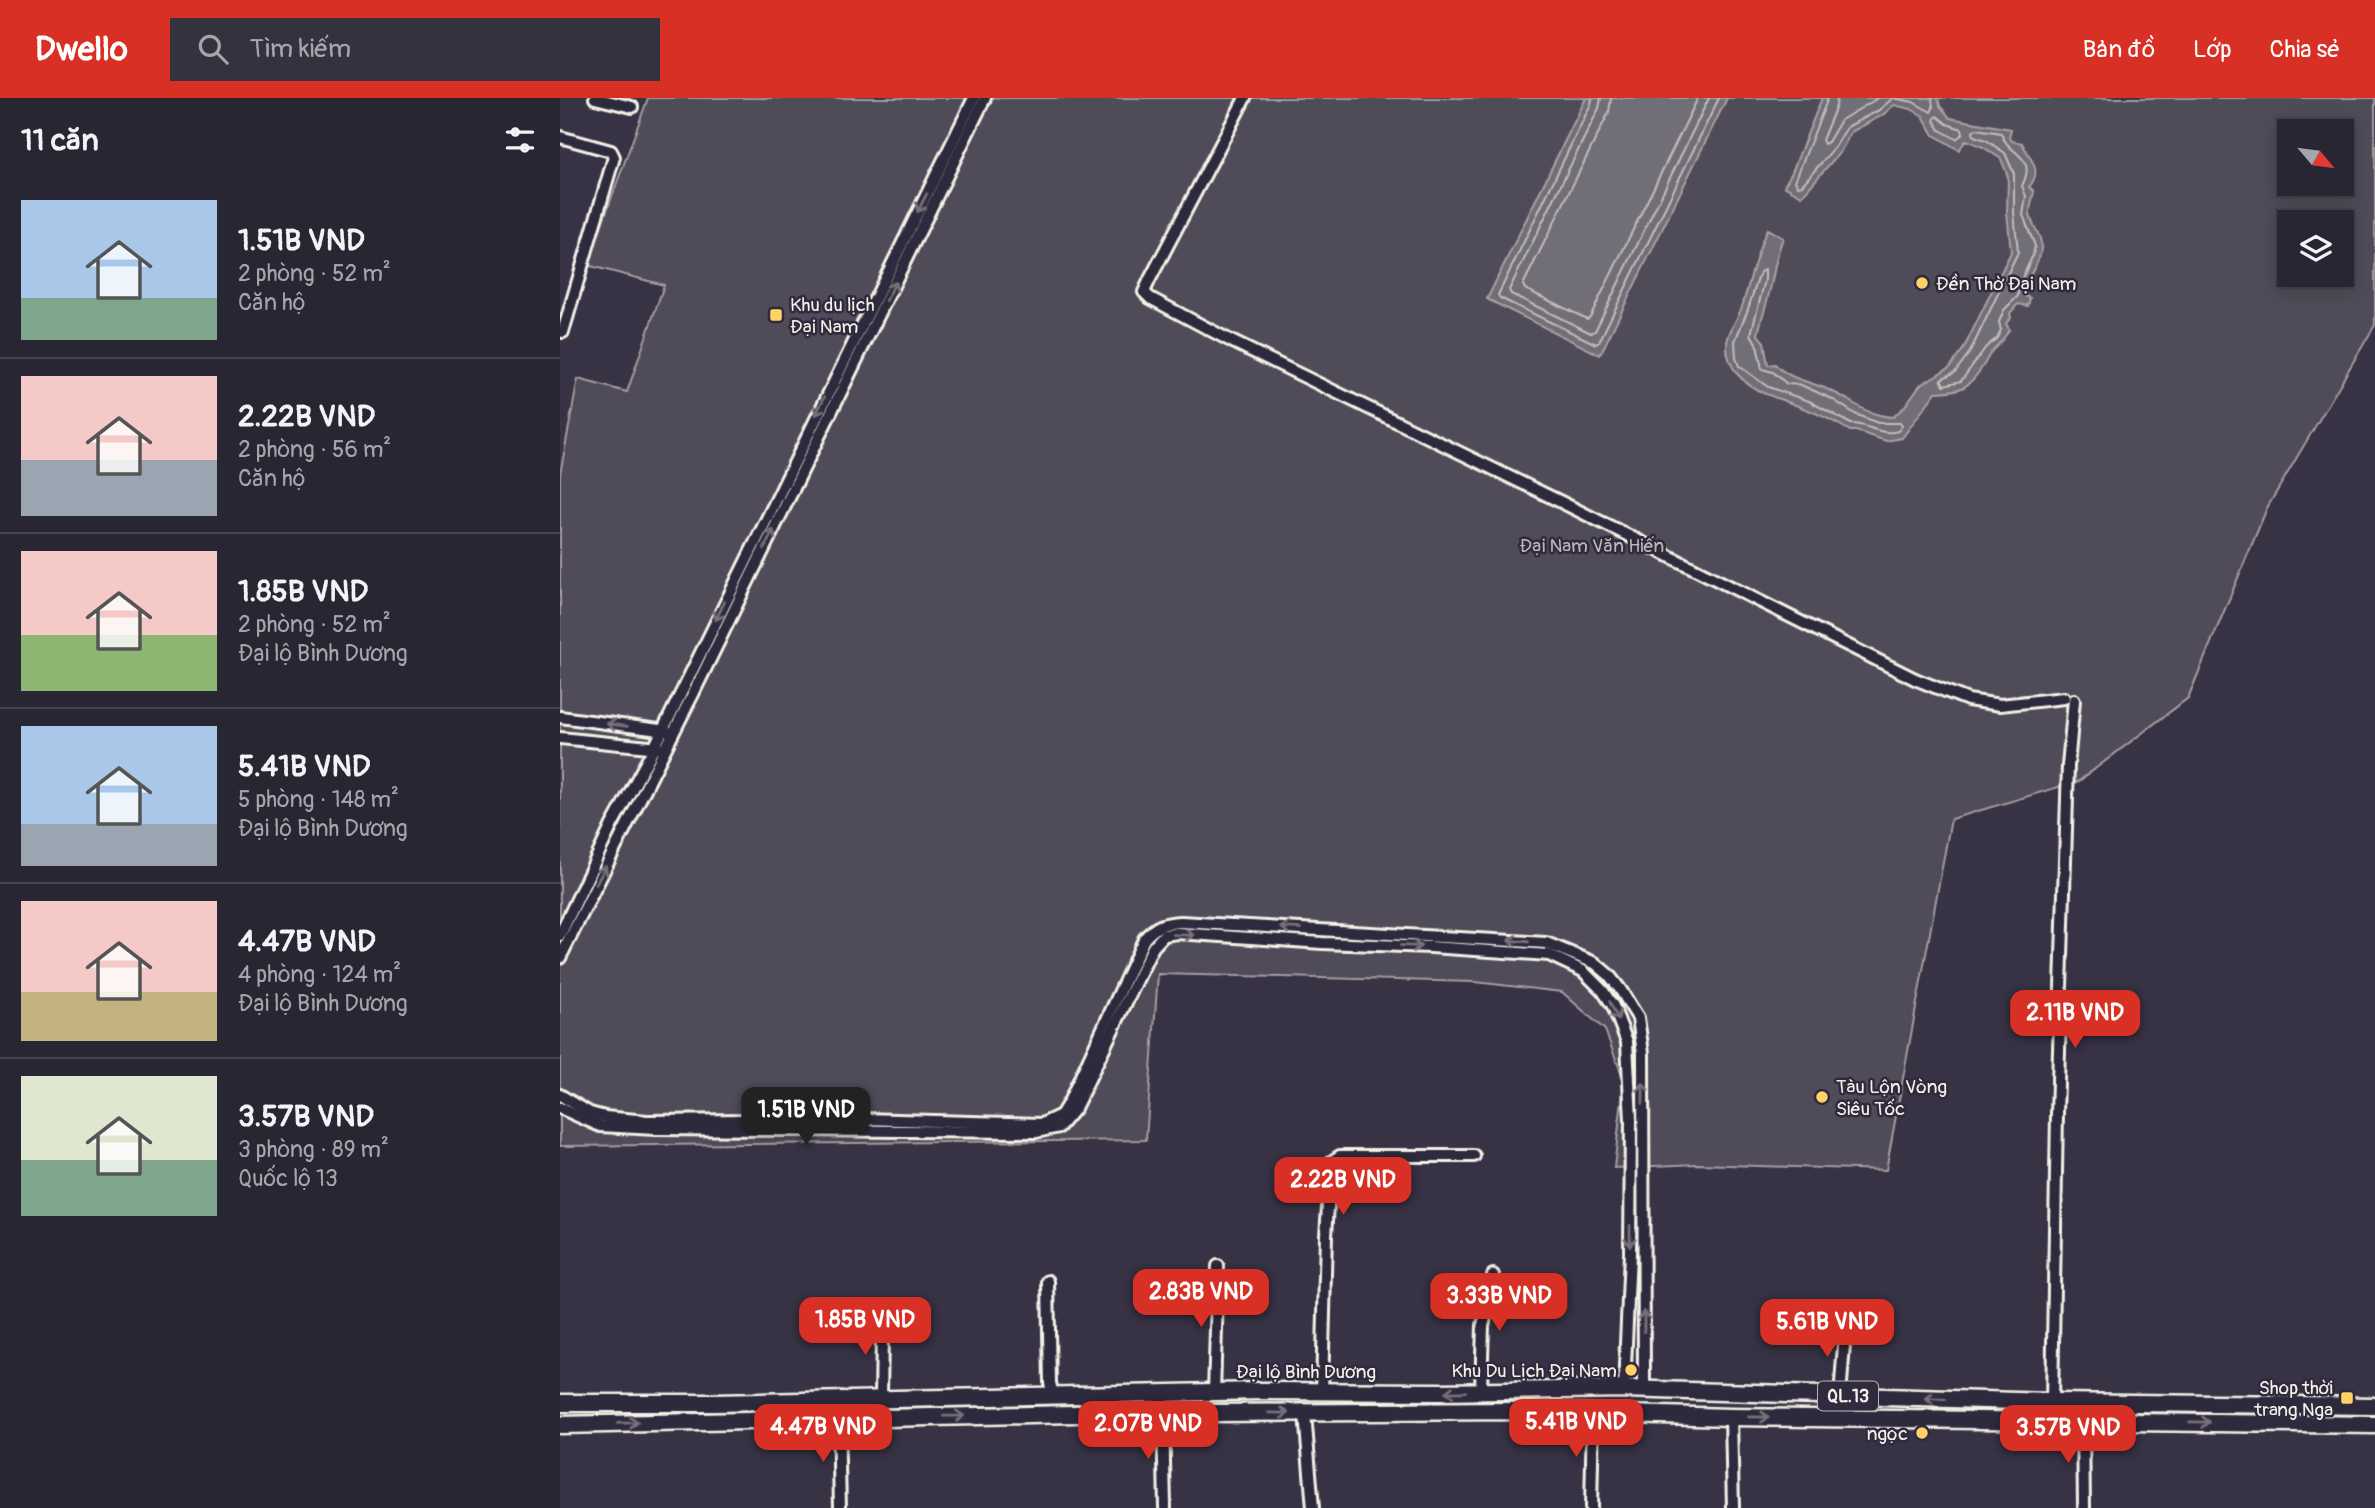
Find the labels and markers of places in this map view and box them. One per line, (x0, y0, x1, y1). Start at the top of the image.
place label: Đền Thờ Đại Nam (1936, 272, 2077, 296)
marker: Đền Thờ Đại Nam (1914, 275, 1930, 291)
place label: Khu du lịch Đại Nam (790, 293, 875, 339)
marker: Khu du lịch Đại Nam (768, 307, 784, 323)
pin: 2.11B VND (1995, 990, 2155, 1050)
place label: Tàu Lộn Vòng Siêu Tốc (1836, 1075, 1947, 1121)
pin: 1.51B VND (726, 1088, 886, 1147)
marker: Tàu Lộn Vòng Siêu Tốc (1814, 1089, 1830, 1105)
pin: 2.22B VND (1263, 1158, 1423, 1217)
pin: 2.83B VND (1121, 1270, 1281, 1329)
pin: 3.33B VND (1419, 1274, 1579, 1333)
pin: 1.85B VND (785, 1298, 945, 1357)
pin: 5.61B VND (1747, 1300, 1907, 1359)
place label: Khu Du Lịch Đại Nam (1451, 1359, 1617, 1383)
marker: Khu Du Lịch Đại Nam (1623, 1362, 1639, 1378)
place label: Shop thời trang Nga (2254, 1376, 2333, 1422)
marker: Shop thời trang Nga (2339, 1390, 2355, 1406)
pin: 5.41B VND (1496, 1400, 1656, 1459)
pin: 2.07B VND (1068, 1402, 1228, 1461)
pin: 4.47B VND (743, 1404, 903, 1464)
pin: 3.57B VND (1988, 1406, 2148, 1465)
place label: ngọc (1867, 1422, 1908, 1446)
marker: ngọc (1914, 1425, 1930, 1441)

